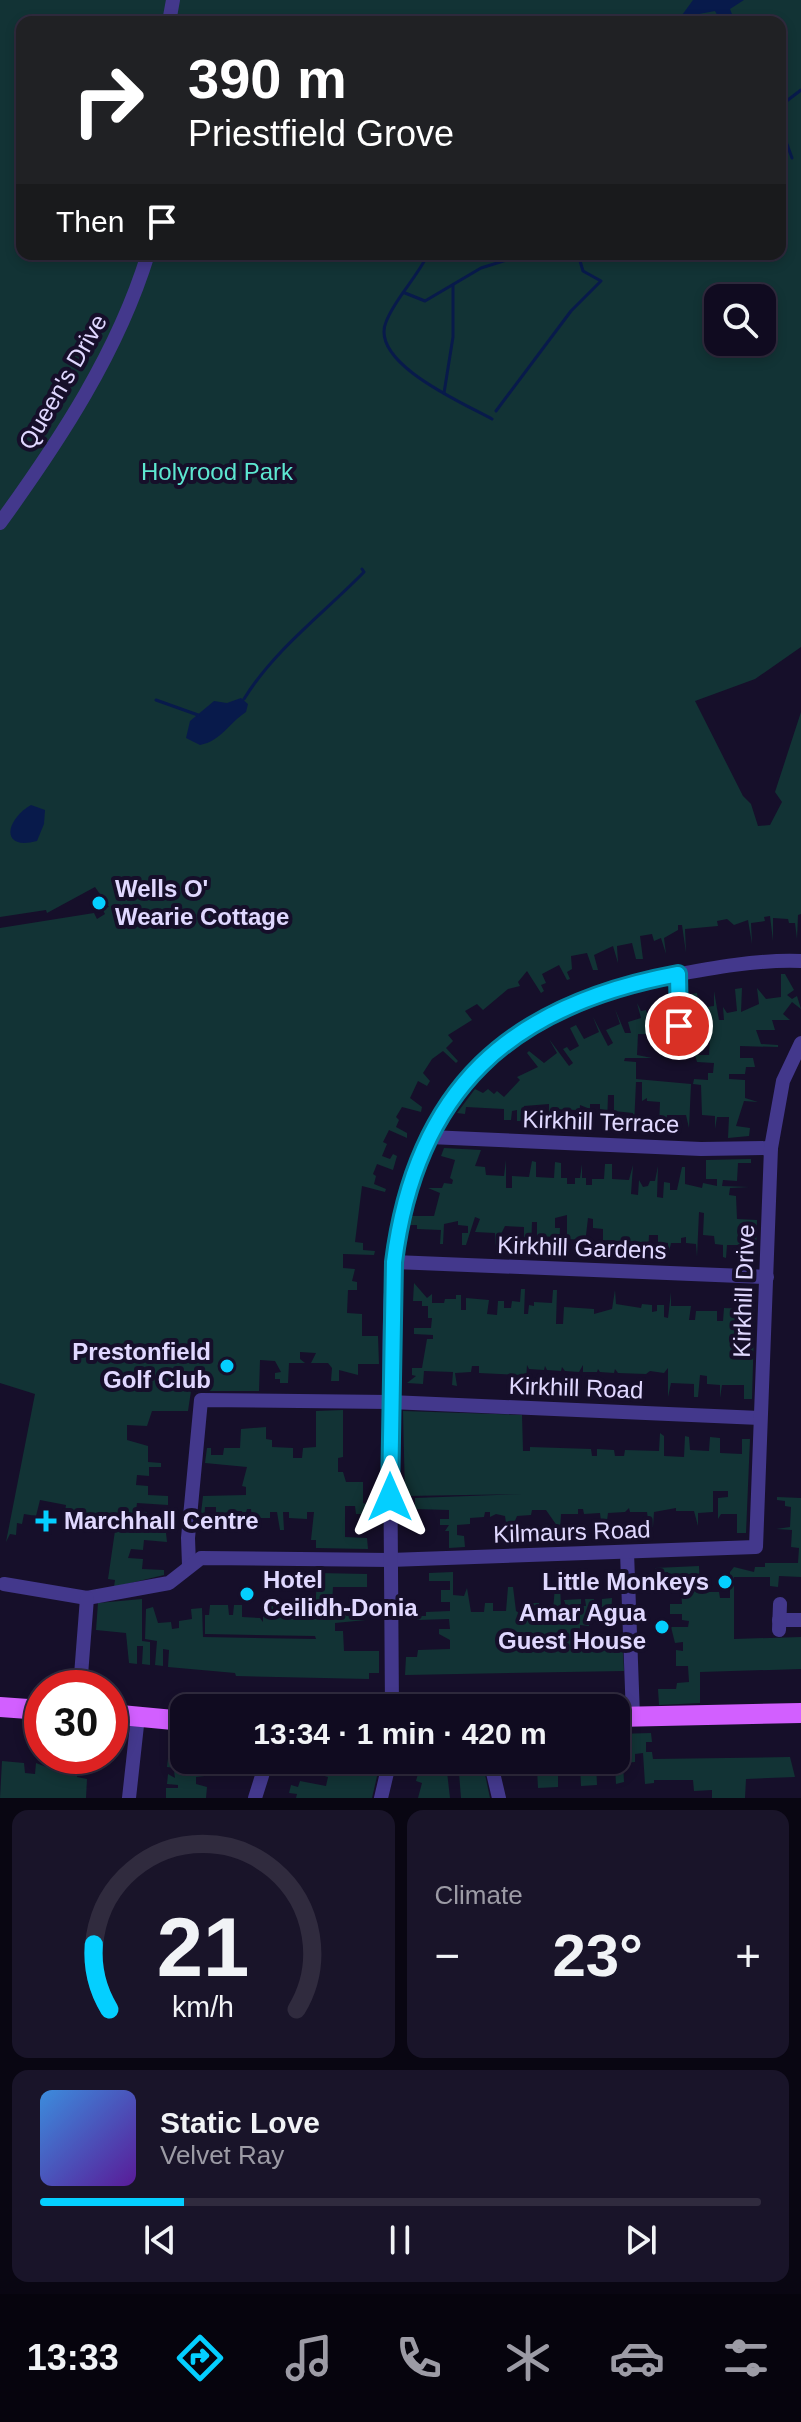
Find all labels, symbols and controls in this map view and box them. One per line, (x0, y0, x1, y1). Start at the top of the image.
text: 390 m (188, 47, 347, 110)
icon: right (56, 48, 160, 152)
text: Priestfield Grove (188, 113, 454, 154)
icon: arrive (140, 200, 184, 244)
text: Then (56, 205, 124, 238)
map controls (704, 284, 776, 356)
button: search (704, 284, 776, 356)
street label: Queen's Drive (13, 309, 112, 454)
park label: Holyrood Park (141, 458, 294, 485)
place label: Wells O' Wearie Cottage (115, 875, 289, 930)
marker: Wells O' Wearie Cottage (90, 894, 108, 912)
pin (645, 992, 713, 1060)
icon: arrive (657, 1004, 701, 1048)
street label: Kirkhill Terrace (522, 1105, 680, 1138)
street label: Kirkhill Drive (728, 1224, 759, 1358)
street label: Kirkhill Gardens (497, 1231, 667, 1264)
place label: Prestonfield Golf Club (72, 1338, 211, 1393)
marker: Prestonfield Golf Club (218, 1357, 236, 1375)
street label: Kirkhill Road (508, 1372, 644, 1403)
position arrow (348, 1455, 432, 1539)
place label: Marchhall Centre (64, 1507, 259, 1534)
marker: Marchhall Centre (35, 1510, 57, 1532)
street label: Kilmaurs Road (493, 1515, 651, 1548)
place label: Hotel Ceilidh-Donia (263, 1566, 418, 1621)
place label: Little Monkeys (542, 1568, 709, 1595)
marker: Little Monkeys (716, 1573, 734, 1591)
marker: Hotel Ceilidh-Donia (238, 1585, 256, 1603)
place label: Amar Agua Guest House (498, 1599, 647, 1654)
marker: Amar Agua Guest House (653, 1618, 671, 1636)
speed limit sign: 30 (24, 1670, 128, 1774)
text: 13:34 · 1 min · 420 m (253, 1717, 547, 1750)
text: Climate (435, 1880, 523, 1910)
text: 21 (157, 1901, 250, 1994)
text: 23° (552, 1922, 643, 1989)
text: − (435, 1931, 460, 1980)
text: + (735, 1931, 761, 1980)
text: km/h (172, 1991, 234, 2023)
text: Static Love (160, 2106, 320, 2139)
text: Velvet Ray (160, 2140, 284, 2170)
icon: previous (138, 2218, 182, 2262)
icon: pause (378, 2218, 422, 2262)
icon: next (619, 2218, 663, 2262)
icon: directions (172, 2330, 228, 2386)
icon: music (281, 2330, 337, 2386)
icon: phone (391, 2330, 447, 2386)
icon: climate (500, 2330, 556, 2386)
icon: car (609, 2330, 665, 2386)
icon: filters (718, 2330, 774, 2386)
text: 13:33 (27, 2337, 119, 2378)

